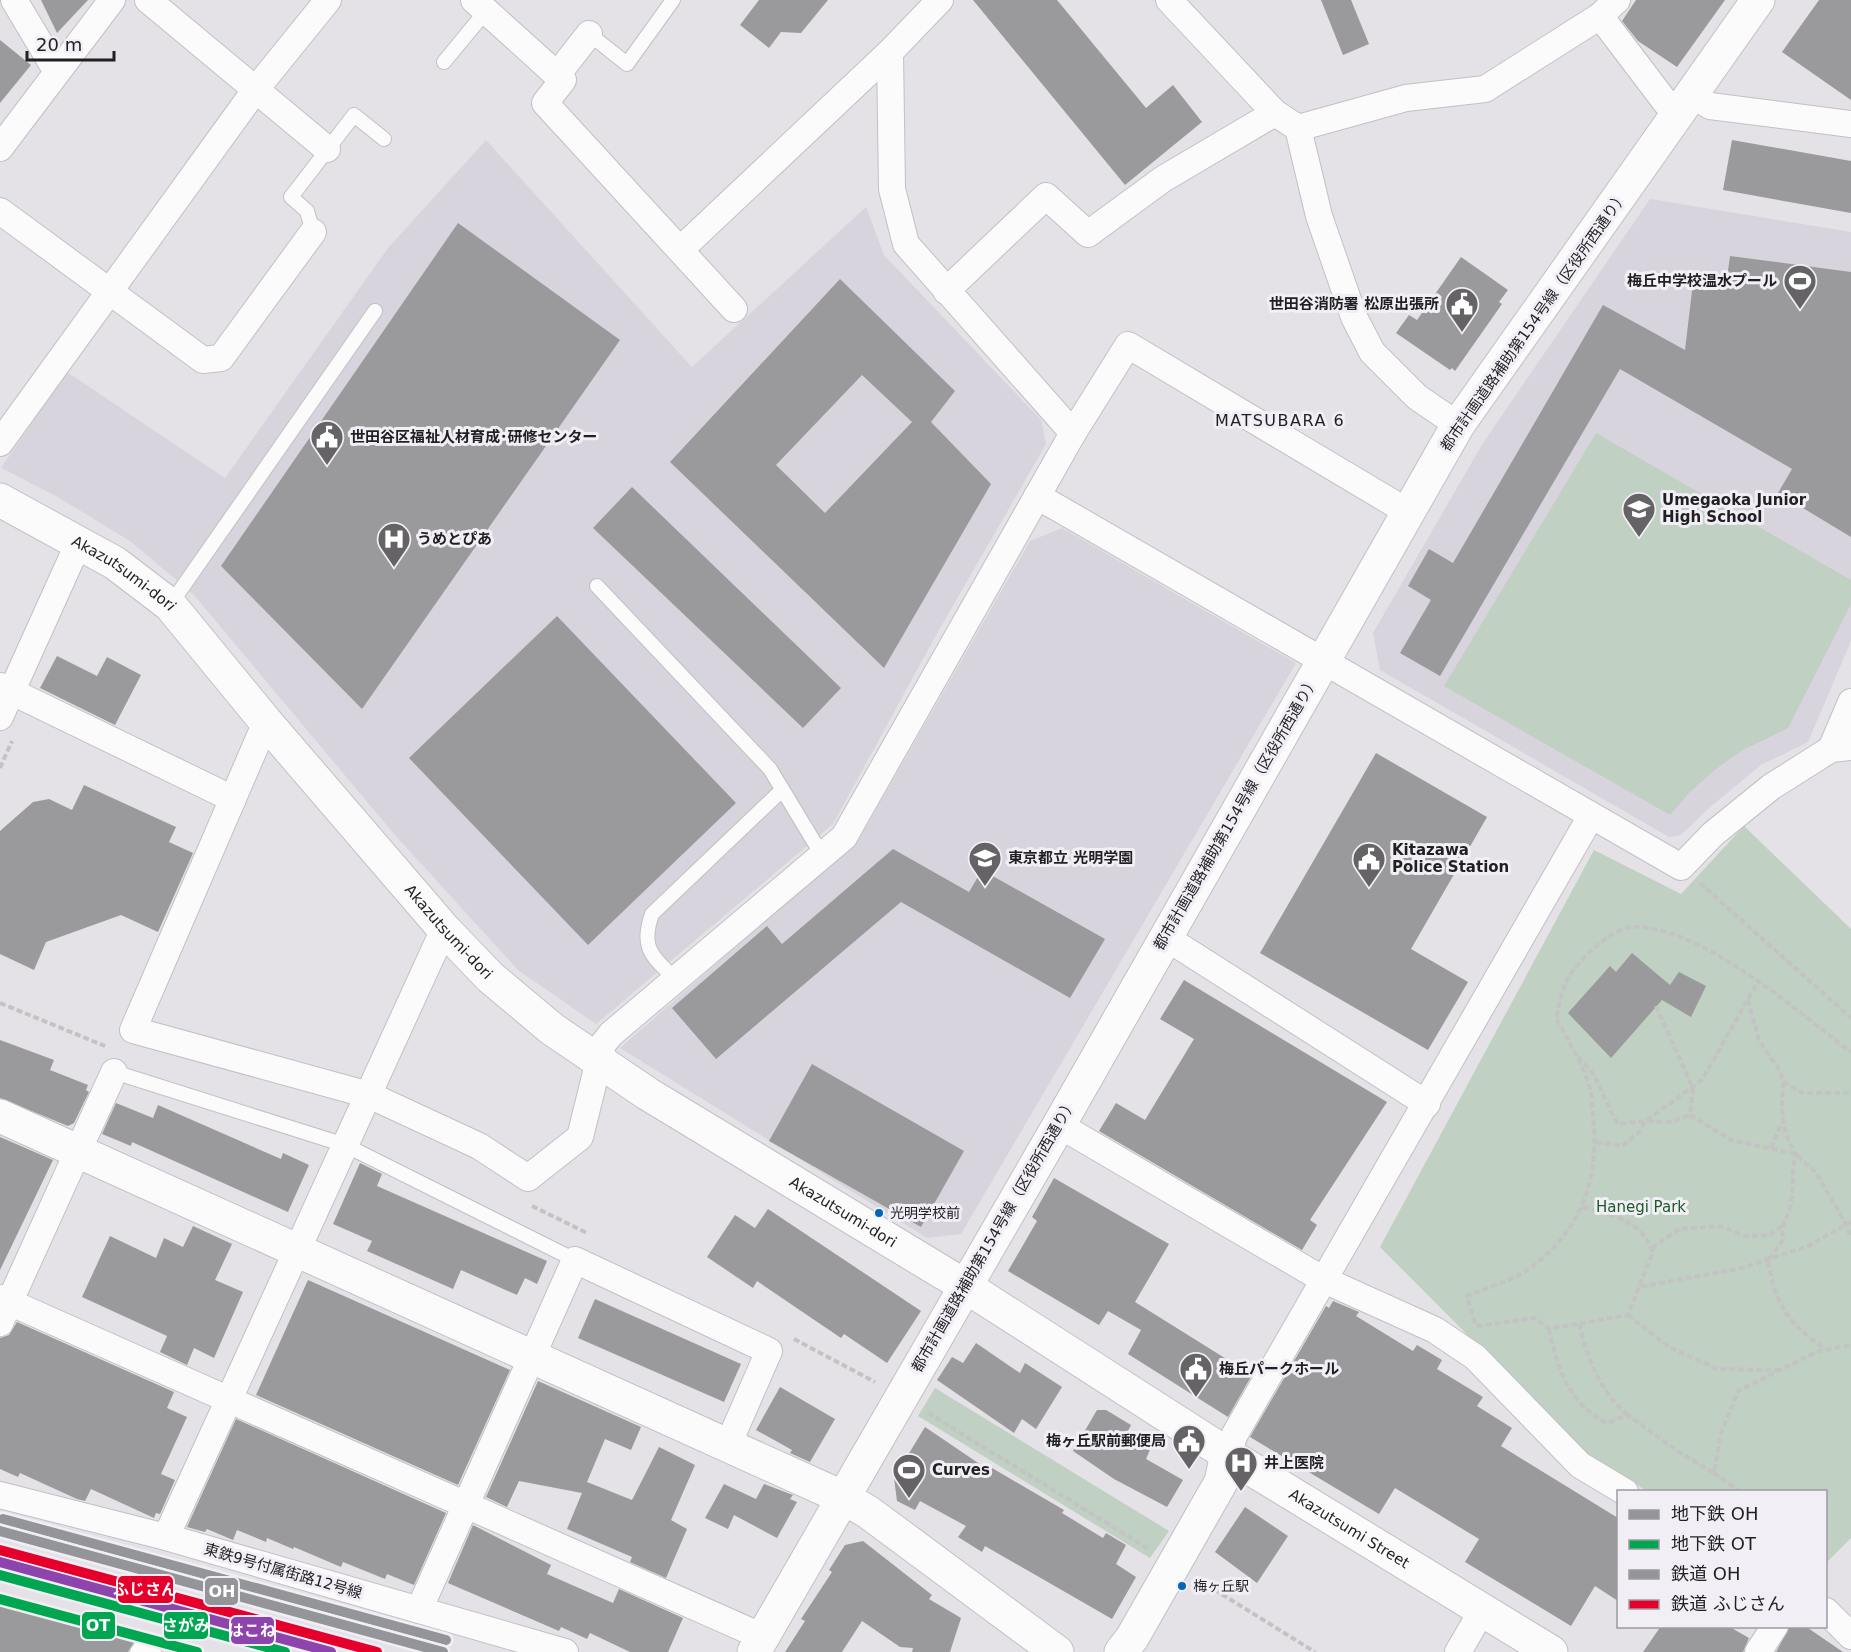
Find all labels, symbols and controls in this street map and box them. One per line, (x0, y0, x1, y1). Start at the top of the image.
scale bar (27, 24, 114, 62)
text: 20 m (36, 34, 82, 55)
street label: 都市計画道路補助第154号線（区役所西通り） (1437, 187, 1631, 455)
sports icon: 梅丘中学校温水プール (1782, 263, 1818, 310)
place label: 梅丘中学校温水プール (1627, 272, 1777, 290)
public building icon: 世田谷消防署 松原出張所 (1444, 286, 1480, 333)
place label: 世田谷消防署 松原出張所 (1269, 295, 1439, 313)
district label: MATSUBARA 6 (1215, 411, 1345, 430)
public building icon: 世田谷区福祉人材育成･研修センター (309, 419, 345, 466)
place label: 世田谷区福祉人材育成･研修センター (350, 428, 598, 446)
school or university icon: Umegaoka Junior High School (1621, 491, 1657, 538)
place label: Umegaoka Junior High School (1662, 491, 1807, 526)
hospital icon: うめとぴあ (376, 521, 412, 568)
place label: うめとぴあ (417, 530, 492, 548)
street label: Akazutsumi-dori (69, 532, 180, 614)
street label: 都市計画道路補助第154号線（区役所西通り） (1150, 673, 1322, 953)
school or university icon: 東京都立 光明学園 (967, 840, 1003, 887)
public building icon: Kitazawa Police Station (1351, 841, 1387, 888)
place label: Kitazawa Police Station (1392, 841, 1509, 876)
place label: 東京都立 光明学園 (1008, 849, 1133, 867)
street label: Akazutsumi-dori (401, 881, 496, 983)
street label: 都市計画道路補助第154号線（区役所西通り） (908, 1095, 1080, 1375)
street label: Akazutsumi-dori (786, 1173, 900, 1251)
park label: Hanegi Park (1596, 1198, 1686, 1216)
place label: 光明学校前 (890, 1205, 960, 1221)
marker: 光明学校前 (873, 1207, 885, 1219)
public building icon: 梅丘パークホール (1178, 1351, 1214, 1398)
place label: 梅丘パークホール (1219, 1360, 1339, 1378)
public building icon: 梅ヶ丘駅前郵便局 (1171, 1423, 1207, 1470)
place label: 梅ヶ丘駅前郵便局 (1046, 1432, 1166, 1450)
hospital icon: 井上医院 (1223, 1445, 1259, 1492)
sports icon: Curves (891, 1452, 927, 1499)
place label: 井上医院 (1264, 1454, 1324, 1472)
place label: Curves (932, 1461, 990, 1479)
street label: Akazutsumi Street (1286, 1485, 1413, 1572)
legend (1617, 1490, 1827, 1628)
text: 地下鉄 OH (1671, 1503, 1758, 1524)
text: 地下鉄 OT (1671, 1533, 1757, 1554)
street label: 東鉄9号付属街路12号線 (202, 1540, 364, 1602)
text: 鉄道 OH (1671, 1563, 1740, 1584)
line badge: ふじさん (117, 1575, 174, 1604)
line badge: OH (204, 1577, 239, 1606)
place label: 梅ヶ丘駅 (1193, 1578, 1249, 1594)
text: ふじさん (113, 1580, 177, 1599)
marker: 梅ヶ丘駅 (1176, 1580, 1188, 1592)
text: OH (209, 1582, 236, 1601)
text: 鉄道 ふじさん (1671, 1593, 1785, 1614)
line badge: OT (81, 1611, 116, 1640)
line badge: さがみ (163, 1611, 209, 1640)
text: OT (86, 1616, 110, 1635)
text: さがみ (162, 1616, 210, 1635)
line badge: はこね (230, 1616, 275, 1645)
text: はこね (228, 1621, 276, 1640)

